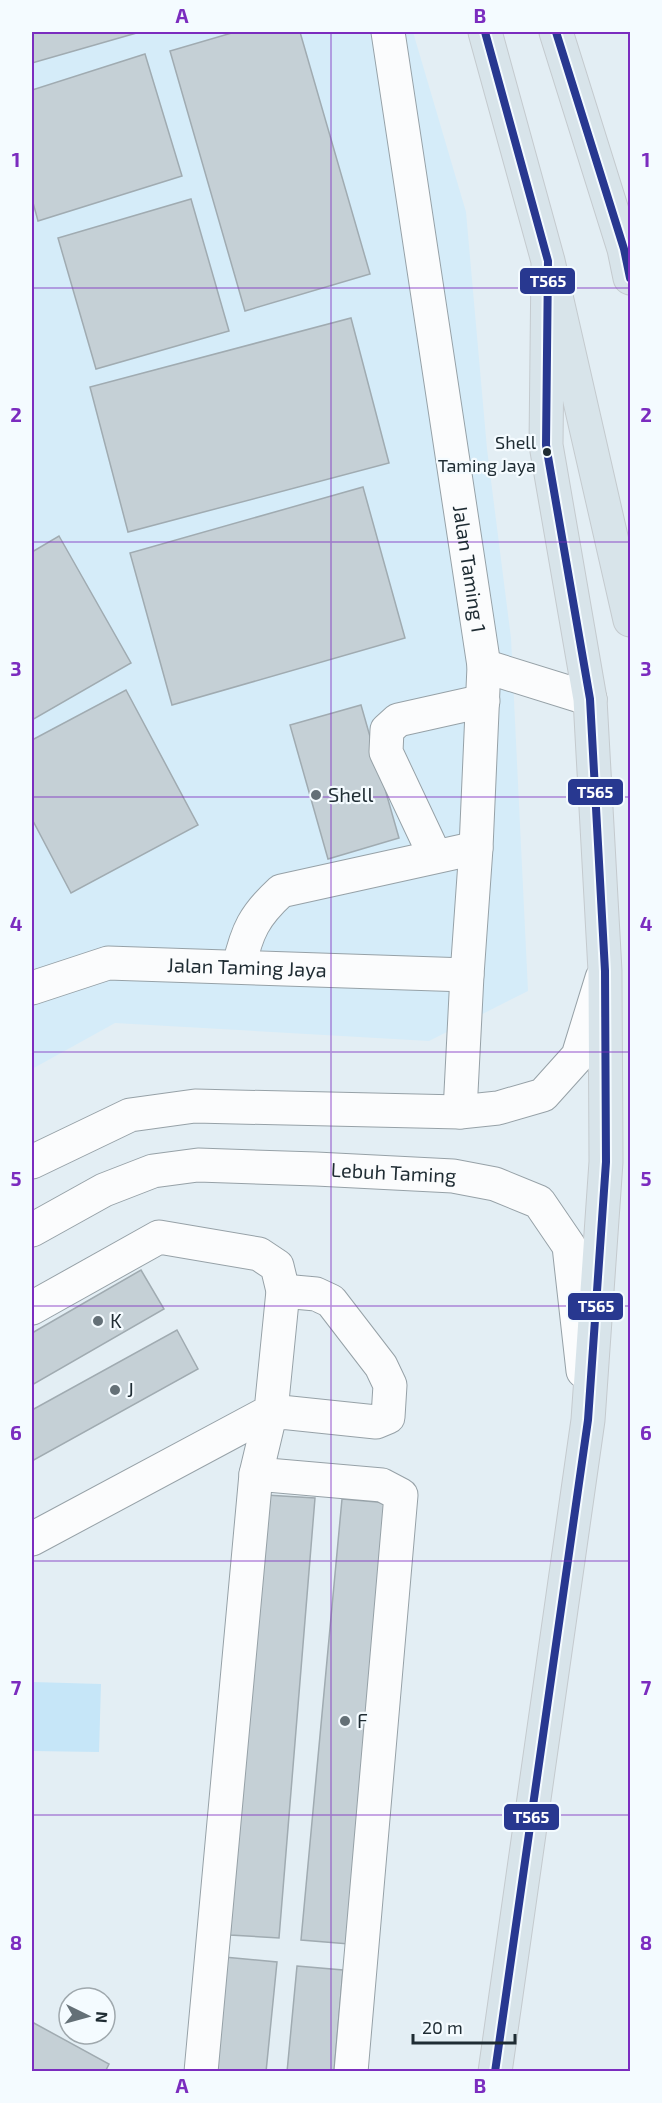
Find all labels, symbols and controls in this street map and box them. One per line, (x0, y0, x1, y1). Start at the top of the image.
text: A (175, 3, 189, 27)
text: B (474, 3, 486, 27)
text: 1 (12, 147, 20, 171)
text: 1 (642, 147, 650, 171)
line badge: T565 (519, 267, 576, 295)
text: T565 (530, 271, 567, 290)
text: 2 (10, 402, 22, 426)
text: 2 (640, 402, 652, 426)
place label: Shell Taming Jaya (438, 431, 537, 476)
marker: Shell Taming Jaya (541, 446, 553, 458)
street label: Jalan Taming 1 (449, 503, 492, 634)
text: 3 (10, 656, 22, 680)
text: 3 (640, 656, 652, 680)
line badge: T565 (567, 778, 624, 806)
place label: Shell (328, 782, 374, 806)
text: T565 (577, 782, 614, 801)
marker: Shell (309, 788, 323, 802)
text: 4 (10, 911, 23, 935)
text: 4 (640, 911, 653, 935)
street label: Jalan Taming Jaya (167, 952, 327, 981)
street label: Lebuh Taming (330, 1157, 457, 1187)
text: 5 (10, 1166, 22, 1190)
text: 5 (640, 1166, 652, 1190)
line badge: T565 (567, 1292, 624, 1321)
text: T565 (578, 1296, 615, 1315)
place label: K (110, 1308, 122, 1332)
marker: K (91, 1314, 105, 1328)
place label: J (127, 1377, 134, 1401)
marker: J (108, 1383, 122, 1397)
text: 6 (10, 1420, 22, 1444)
text: 6 (640, 1420, 652, 1444)
text: 7 (11, 1675, 22, 1699)
text: 7 (641, 1675, 652, 1699)
place label: F (357, 1708, 368, 1732)
marker: F (338, 1714, 352, 1728)
line badge: T565 (503, 1803, 560, 1831)
text: T565 (513, 1807, 550, 1826)
text: 8 (10, 1930, 22, 1954)
text: 8 (640, 1930, 652, 1954)
north arrow (57, 1986, 117, 2046)
scale bar (413, 2007, 515, 2045)
text: N (92, 2011, 112, 2024)
text: 20 m (422, 2016, 463, 2038)
text: A (175, 2073, 189, 2097)
text: B (474, 2073, 486, 2097)

